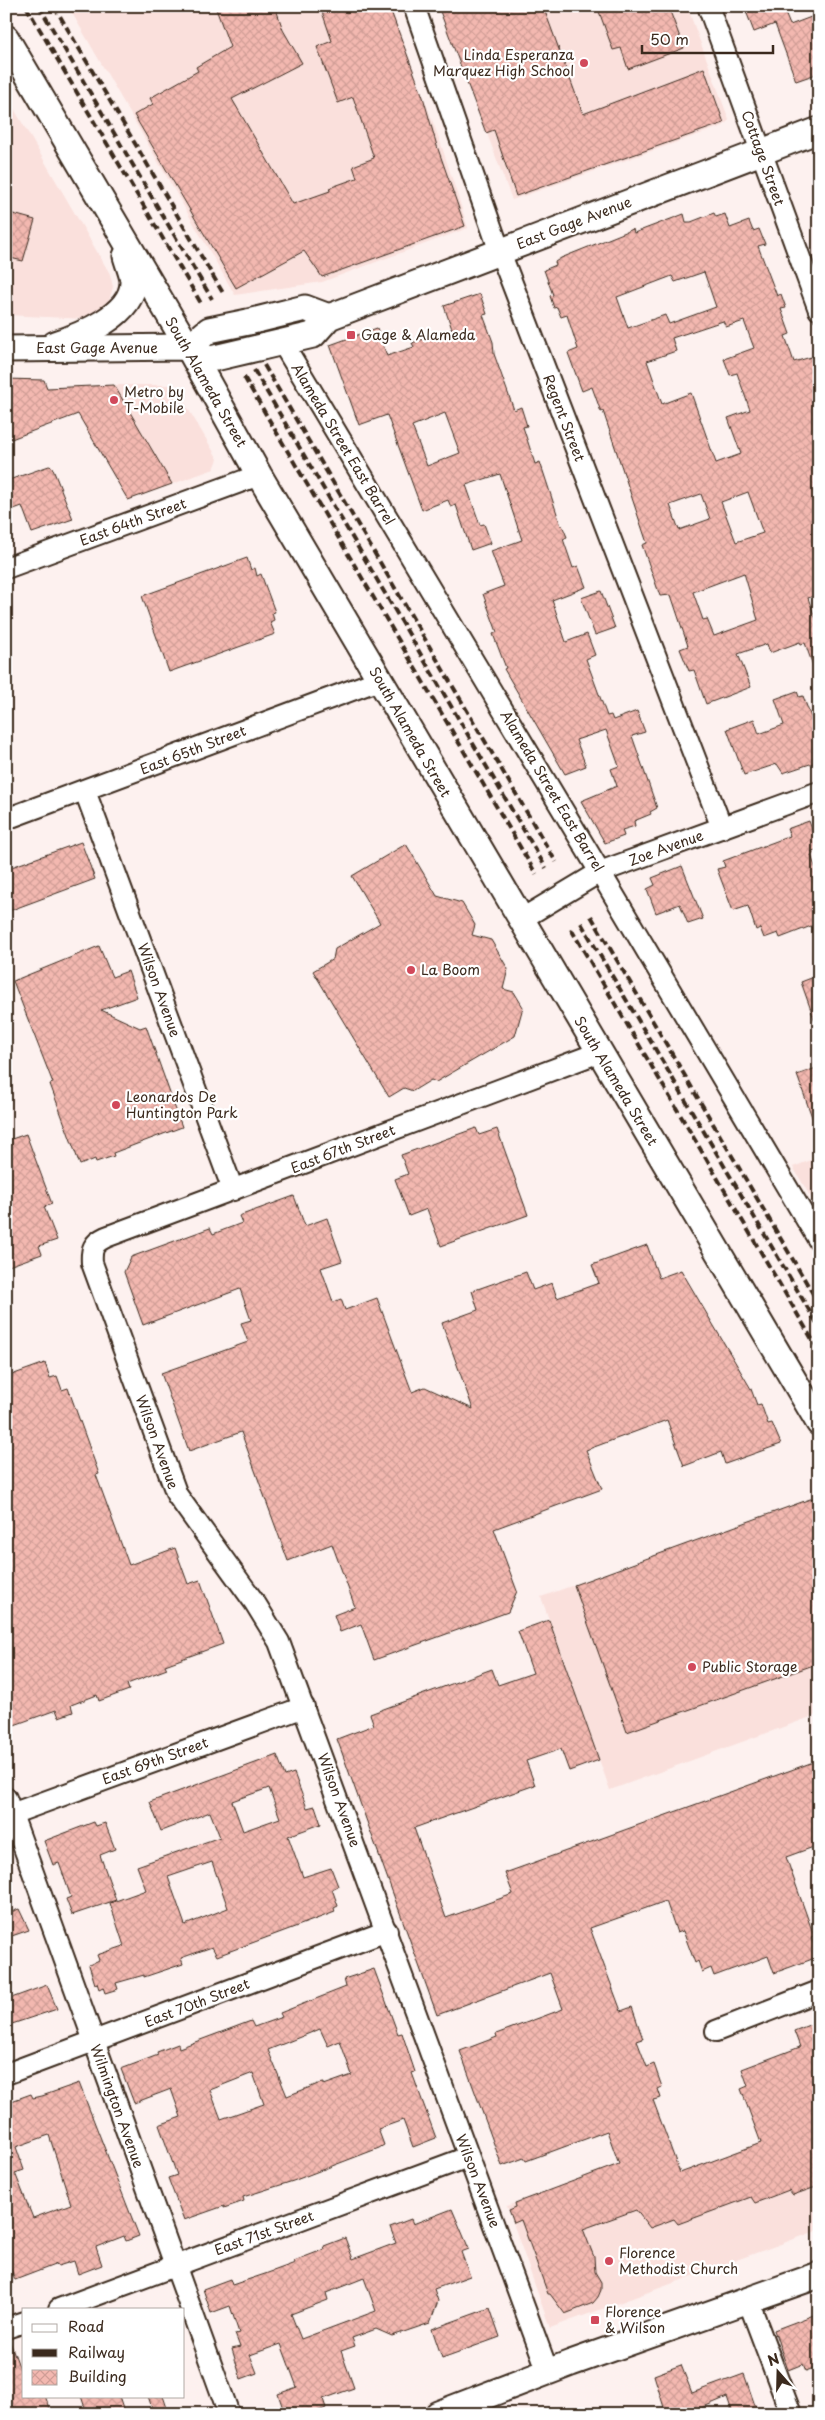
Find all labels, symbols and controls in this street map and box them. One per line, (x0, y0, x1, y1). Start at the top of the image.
scale bar (642, 22, 774, 54)
text: 50 m (650, 27, 689, 50)
place label: Linda Esperanza Marquez High School (433, 44, 574, 81)
marker: Linda Esperanza Marquez High School (578, 57, 590, 69)
street label: Cottage Street (736, 107, 791, 209)
street label: East Gage Avenue (513, 191, 635, 254)
street label: South Alameda Street (160, 313, 253, 451)
place label: Gage & Alameda (361, 324, 476, 345)
marker: Gage & Alameda (345, 329, 357, 341)
street label: East Gage Avenue (36, 337, 158, 358)
street label: Alameda Street East Barrel (287, 359, 400, 529)
street label: Regent Street (538, 371, 591, 465)
place label: Metro by T-Mobile (124, 381, 184, 418)
marker: Metro by T-Mobile (108, 394, 120, 406)
street label: East 64th Street (77, 492, 189, 551)
street label: South Alameda Street (364, 663, 457, 801)
street label: Alameda Street East Barrel (496, 706, 609, 876)
street label: East 65th Street (137, 720, 249, 779)
street label: Zoe Avenue (626, 824, 706, 871)
street label: Wilson Avenue (133, 940, 186, 1040)
place label: La Boom (421, 959, 480, 980)
marker: La Boom (405, 964, 417, 976)
street label: South Alameda Street (569, 1012, 664, 1150)
place label: Leonardos De Huntington Park (126, 1086, 238, 1123)
marker: Leonardos De Huntington Park (110, 1099, 122, 1111)
street label: East 67th Street (288, 1119, 398, 1178)
street label: Wilson Avenue (131, 1392, 184, 1492)
place label: Public Storage (702, 1656, 797, 1677)
marker: Public Storage (686, 1661, 698, 1673)
street label: East 69th Street (99, 1732, 211, 1789)
street label: Wilson Avenue (313, 1750, 366, 1850)
street label: East 70th Street (141, 1973, 253, 2032)
street label: Wilmington Avenue (85, 2041, 150, 2171)
street label: Wilson Avenue (451, 2131, 506, 2231)
street label: East 71st Street (211, 2205, 316, 2260)
place label: Florence Methodist Church (619, 2242, 738, 2279)
marker: Florence Methodist Church (603, 2255, 615, 2267)
place label: Florence & Wilson (605, 2301, 665, 2338)
legend (22, 2308, 185, 2398)
text: Road (68, 2314, 104, 2337)
marker: Florence & Wilson (589, 2314, 601, 2326)
text: Railway (68, 2340, 125, 2363)
north arrow (752, 2348, 802, 2398)
text: N (765, 2348, 782, 2371)
text: Building (68, 2364, 127, 2387)

